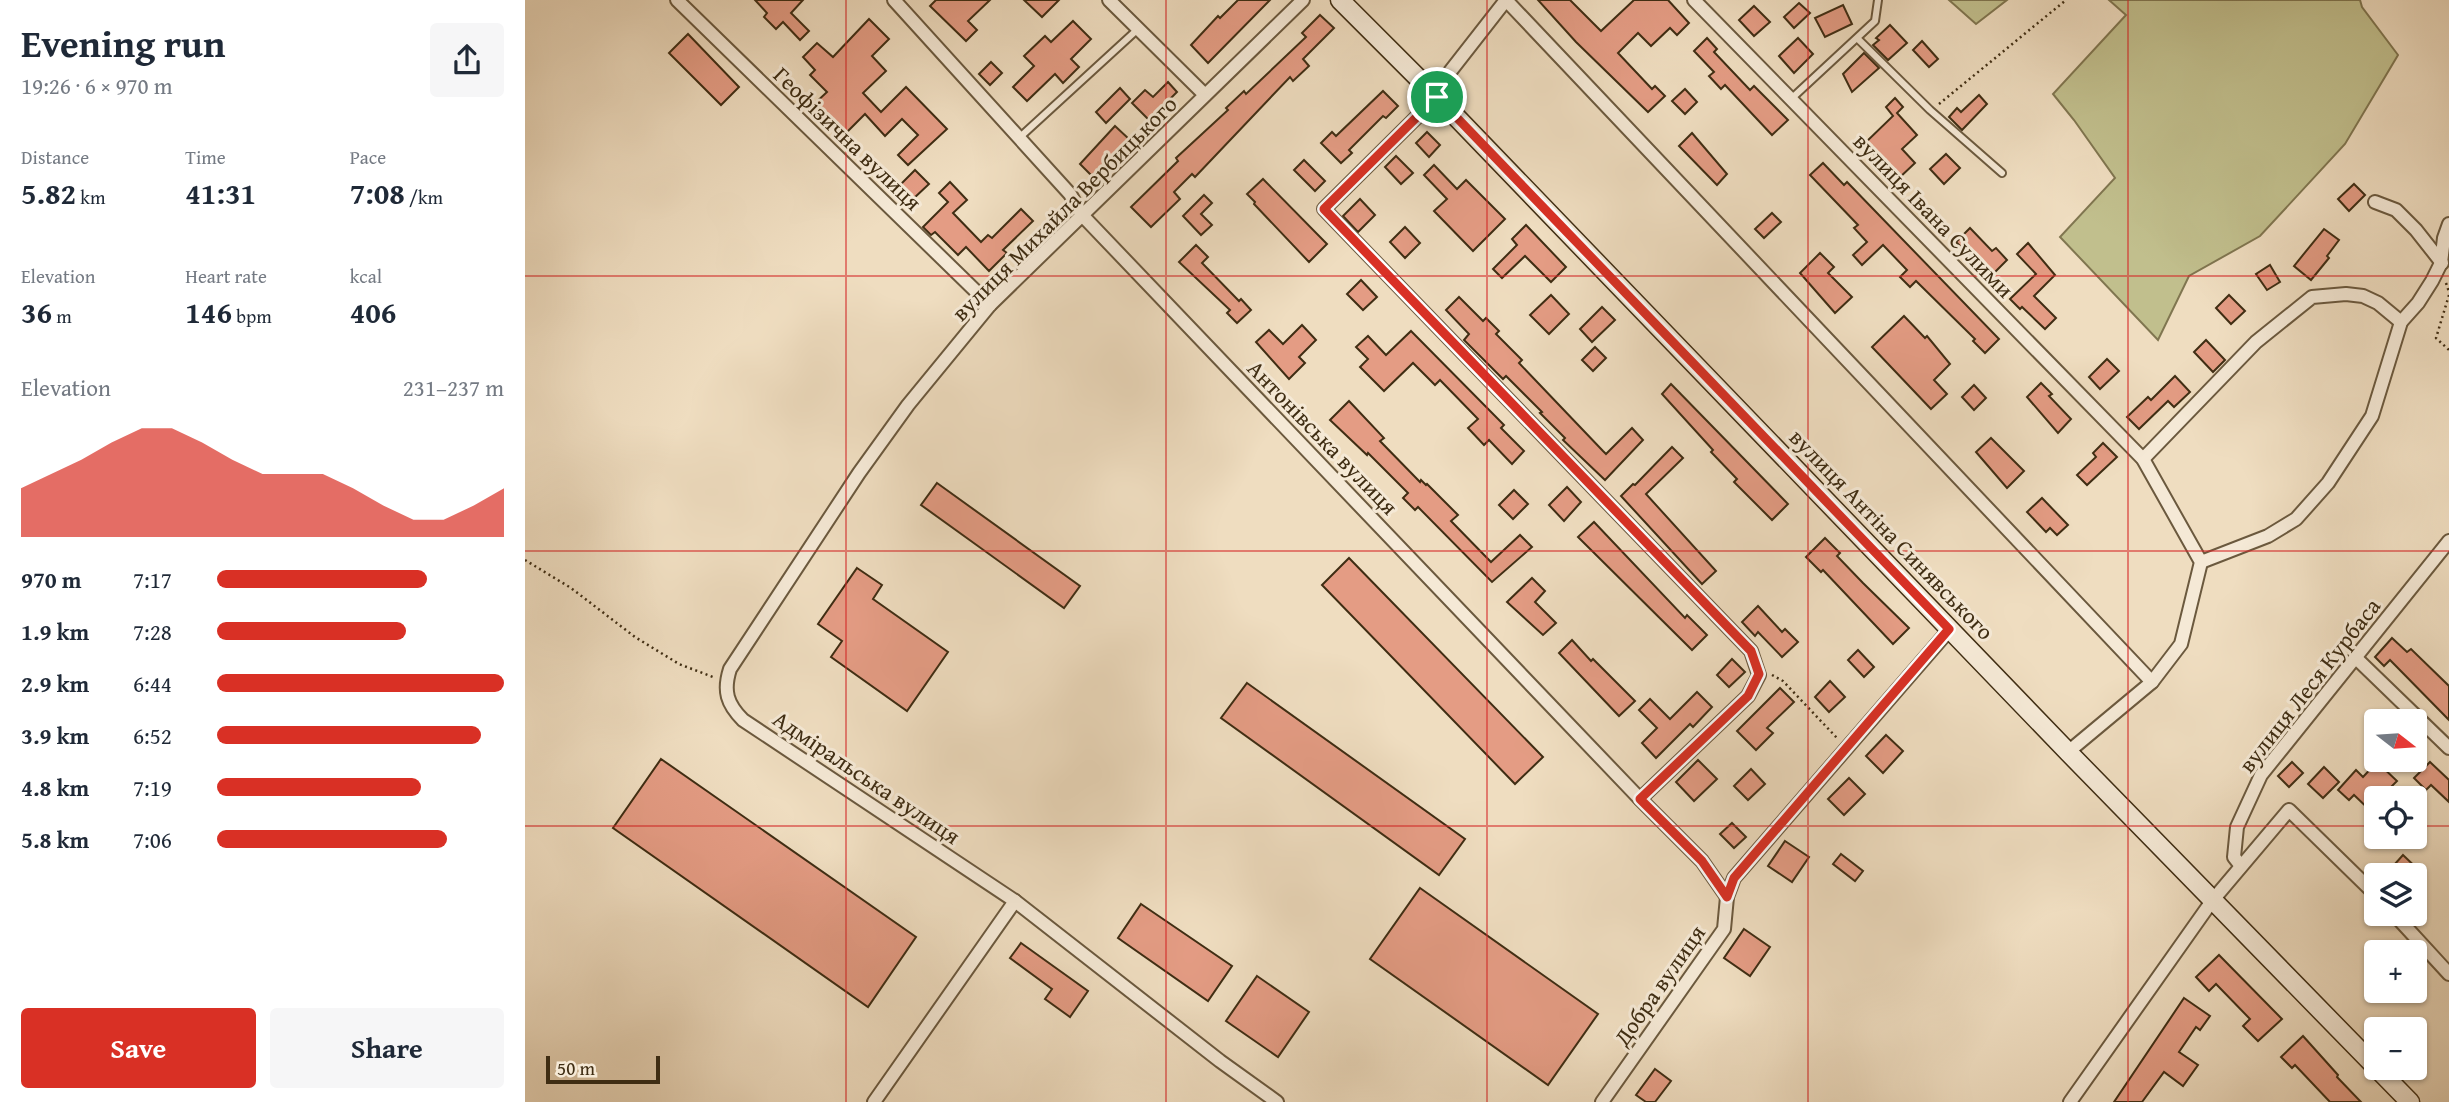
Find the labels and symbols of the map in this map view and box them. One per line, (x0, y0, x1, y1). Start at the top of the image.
street label: Геофізична вулиця (766, 58, 930, 218)
pin (1407, 67, 1467, 127)
street label: вулиця Михайла Вербицького (944, 88, 1184, 328)
street label: вулиця Івана Сулими (1846, 125, 2022, 305)
street label: Антонівська вулиця (1240, 352, 1406, 522)
street label: вулиця Антіна Синявського (1782, 421, 2002, 647)
street label: вулиця Леся Курбаса (2230, 591, 2388, 779)
street label: Адміральська вулиця (767, 702, 967, 852)
north arrow (2364, 709, 2427, 772)
street label: Добра вулиця (1605, 918, 1713, 1053)
scale bar (546, 1053, 660, 1085)

